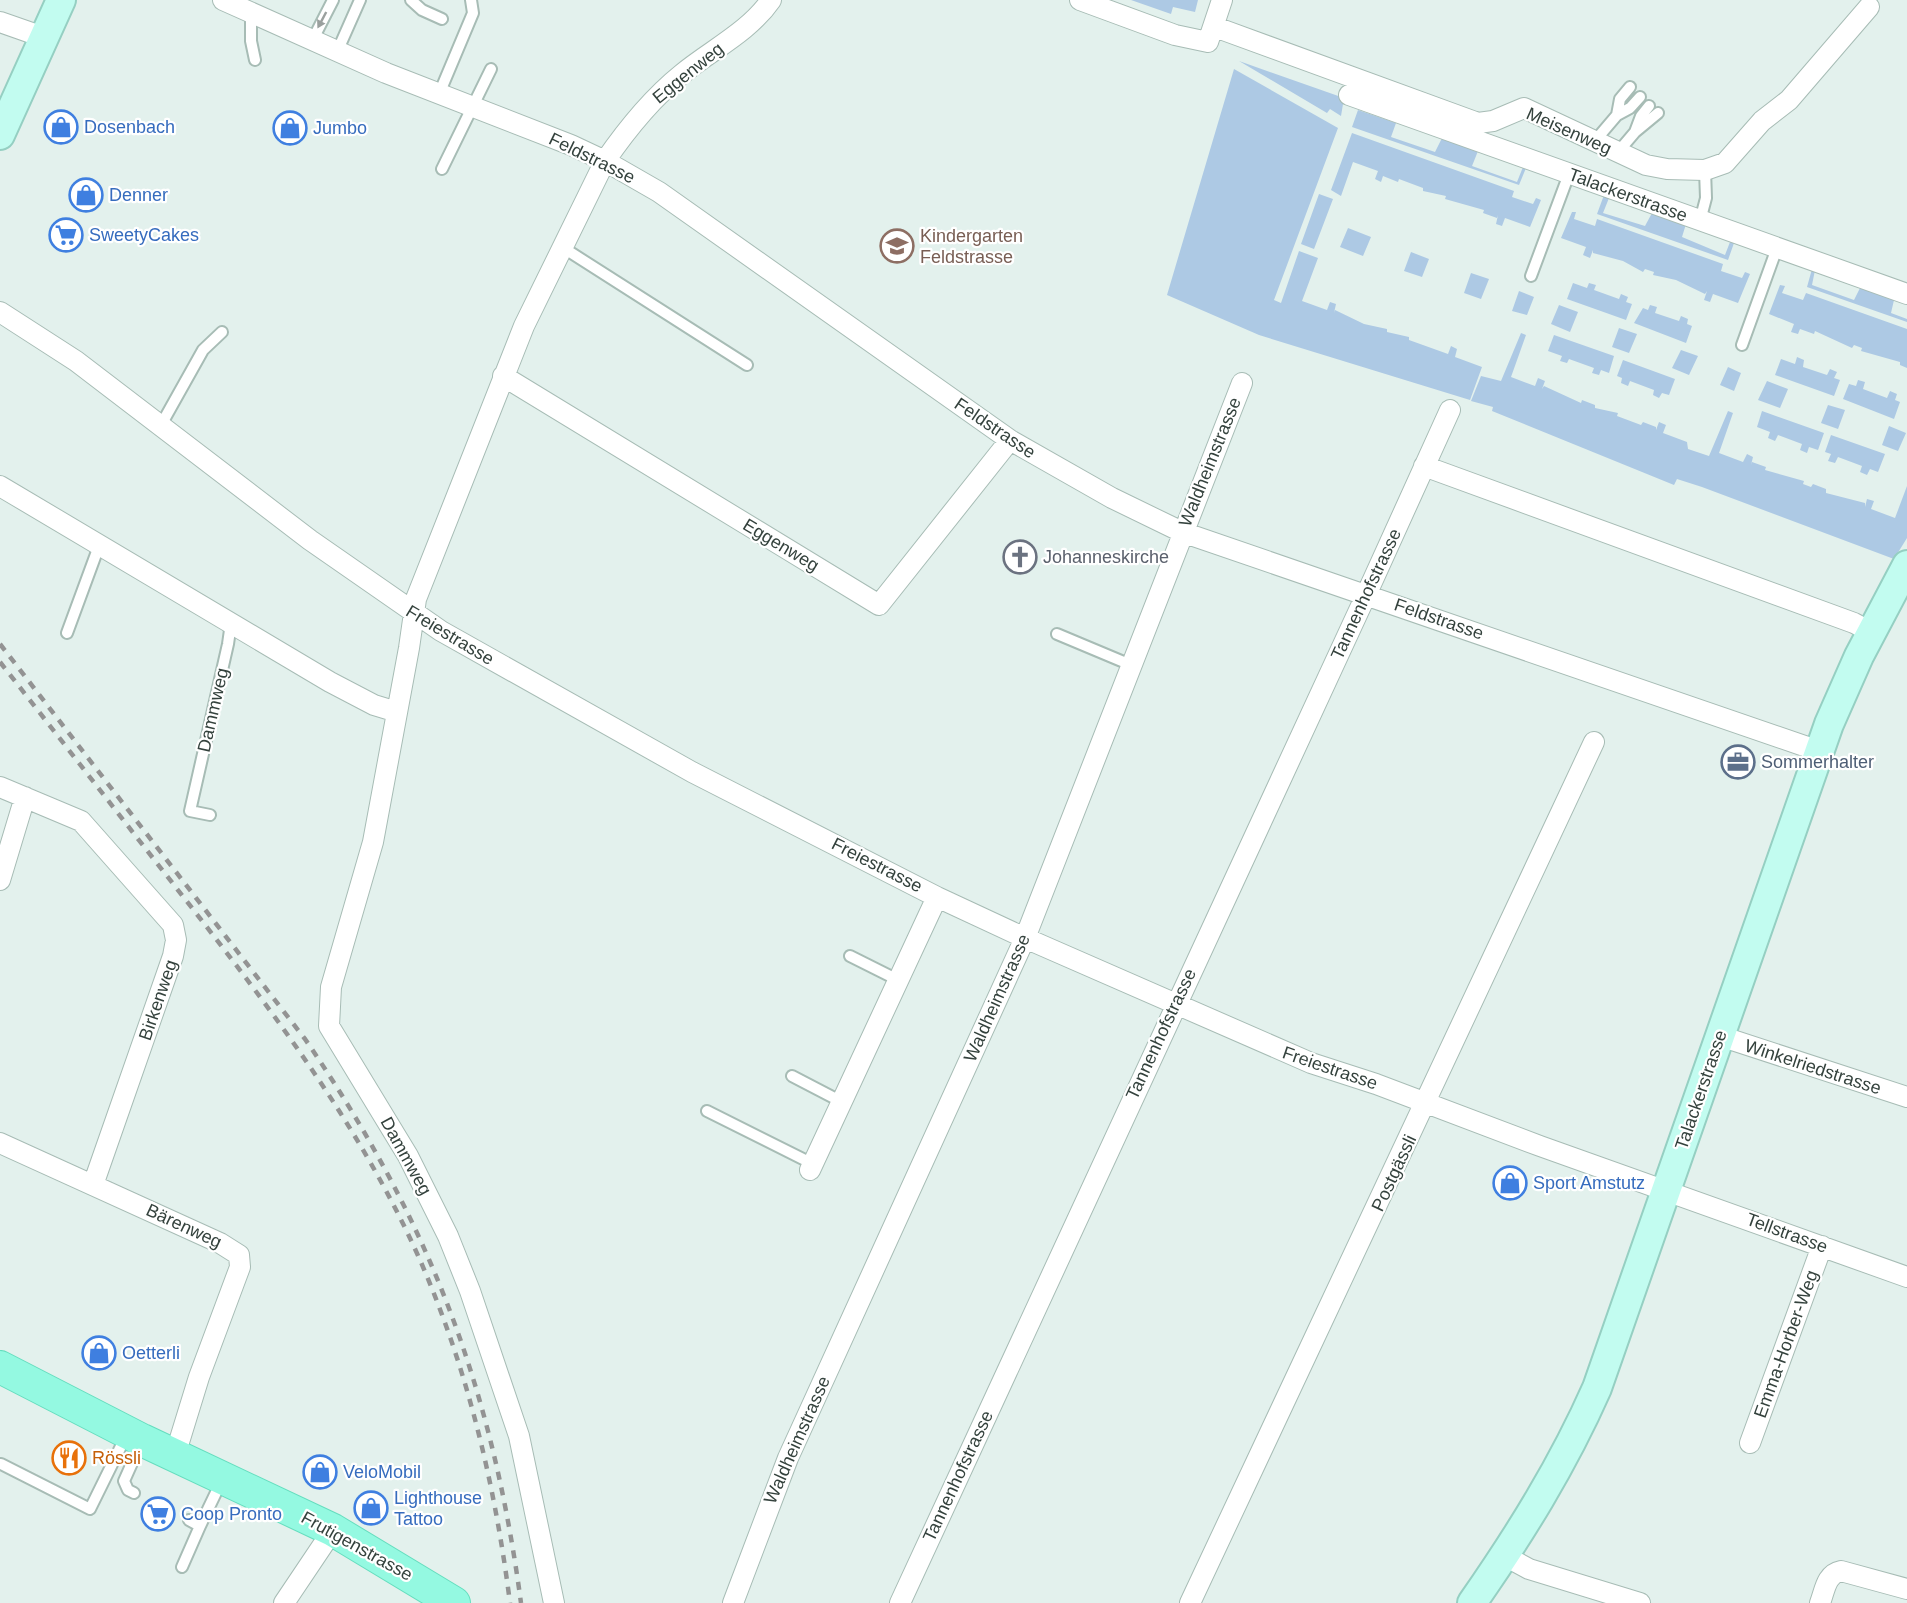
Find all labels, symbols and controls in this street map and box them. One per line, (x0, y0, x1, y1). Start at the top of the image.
one-way arrow (317, 12, 327, 29)
street label: Eggenweg (649, 38, 727, 108)
street label: Meisenweg (1523, 103, 1615, 159)
shop icon: Dosenbach (43, 109, 79, 145)
shop icon: Jumbo (272, 110, 308, 146)
place label: Dosenbach (84, 117, 175, 137)
place label: Jumbo (313, 118, 367, 138)
street label: Feldstrasse (546, 129, 638, 187)
street label: Talackerstrasse (1566, 164, 1690, 226)
shop icon: Denner (68, 177, 104, 213)
place label: Denner (109, 185, 168, 205)
supermarket icon: SweetyCakes (48, 217, 84, 253)
place label: SweetyCakes (89, 225, 199, 245)
place label: Kindergarten Feldstrasse (920, 226, 1023, 267)
school or university icon: Kindergarten Feldstrasse (879, 228, 915, 264)
street label: Feldstrasse (951, 394, 1039, 462)
street label: Waldheimstrasse (1175, 395, 1245, 529)
street label: Eggenweg (739, 515, 823, 575)
street label: Tannenhofstrasse (1327, 525, 1405, 663)
church icon: Johanneskirche (1002, 539, 1038, 575)
place label: Johanneskirche (1043, 547, 1169, 567)
street label: Feldstrasse (1392, 594, 1486, 644)
street label: Freiestrasse (402, 601, 498, 669)
street label: Dammweg (194, 666, 232, 754)
office icon: Sommerhalter (1720, 744, 1756, 780)
place label: Sommerhalter (1761, 752, 1874, 772)
street label: Freiestrasse (828, 834, 926, 896)
street label: Waldheimstrasse (960, 931, 1034, 1065)
street label: Birkenweg (135, 957, 181, 1043)
street label: Tannenhofstrasse (1122, 965, 1200, 1103)
street label: Talackerstrasse (1671, 1028, 1731, 1152)
street label: Winkelriedstrasse (1742, 1036, 1884, 1098)
street label: Freiestrasse (1280, 1042, 1380, 1094)
street label: Dammweg (376, 1114, 436, 1198)
street label: Postgässli (1368, 1132, 1420, 1214)
shop icon: Sport Amstutz (1492, 1165, 1528, 1201)
place label: Sport Amstutz (1533, 1173, 1645, 1193)
street label: Bärenweg (143, 1200, 225, 1252)
street label: Tellstrasse (1744, 1209, 1830, 1257)
street label: Emma-Horber-Weg (1750, 1267, 1822, 1421)
shop icon: Oetterli (81, 1335, 117, 1371)
place label: Oetterli (122, 1343, 180, 1363)
street label: Waldheimstrasse (760, 1373, 834, 1507)
street label: Tannenhofstrasse (919, 1407, 997, 1545)
restaurant icon: Rössli (51, 1440, 87, 1476)
place label: Rössli (92, 1448, 141, 1468)
shop icon: VeloMobil (302, 1454, 338, 1490)
place label: VeloMobil (343, 1462, 421, 1482)
place label: Lighthouse Tattoo (394, 1488, 482, 1529)
shop icon: Lighthouse Tattoo (353, 1490, 389, 1526)
supermarket icon: Coop Pronto (140, 1496, 176, 1532)
place label: Coop Pronto (181, 1504, 282, 1524)
street label: Frutigenstrasse (298, 1507, 416, 1585)

